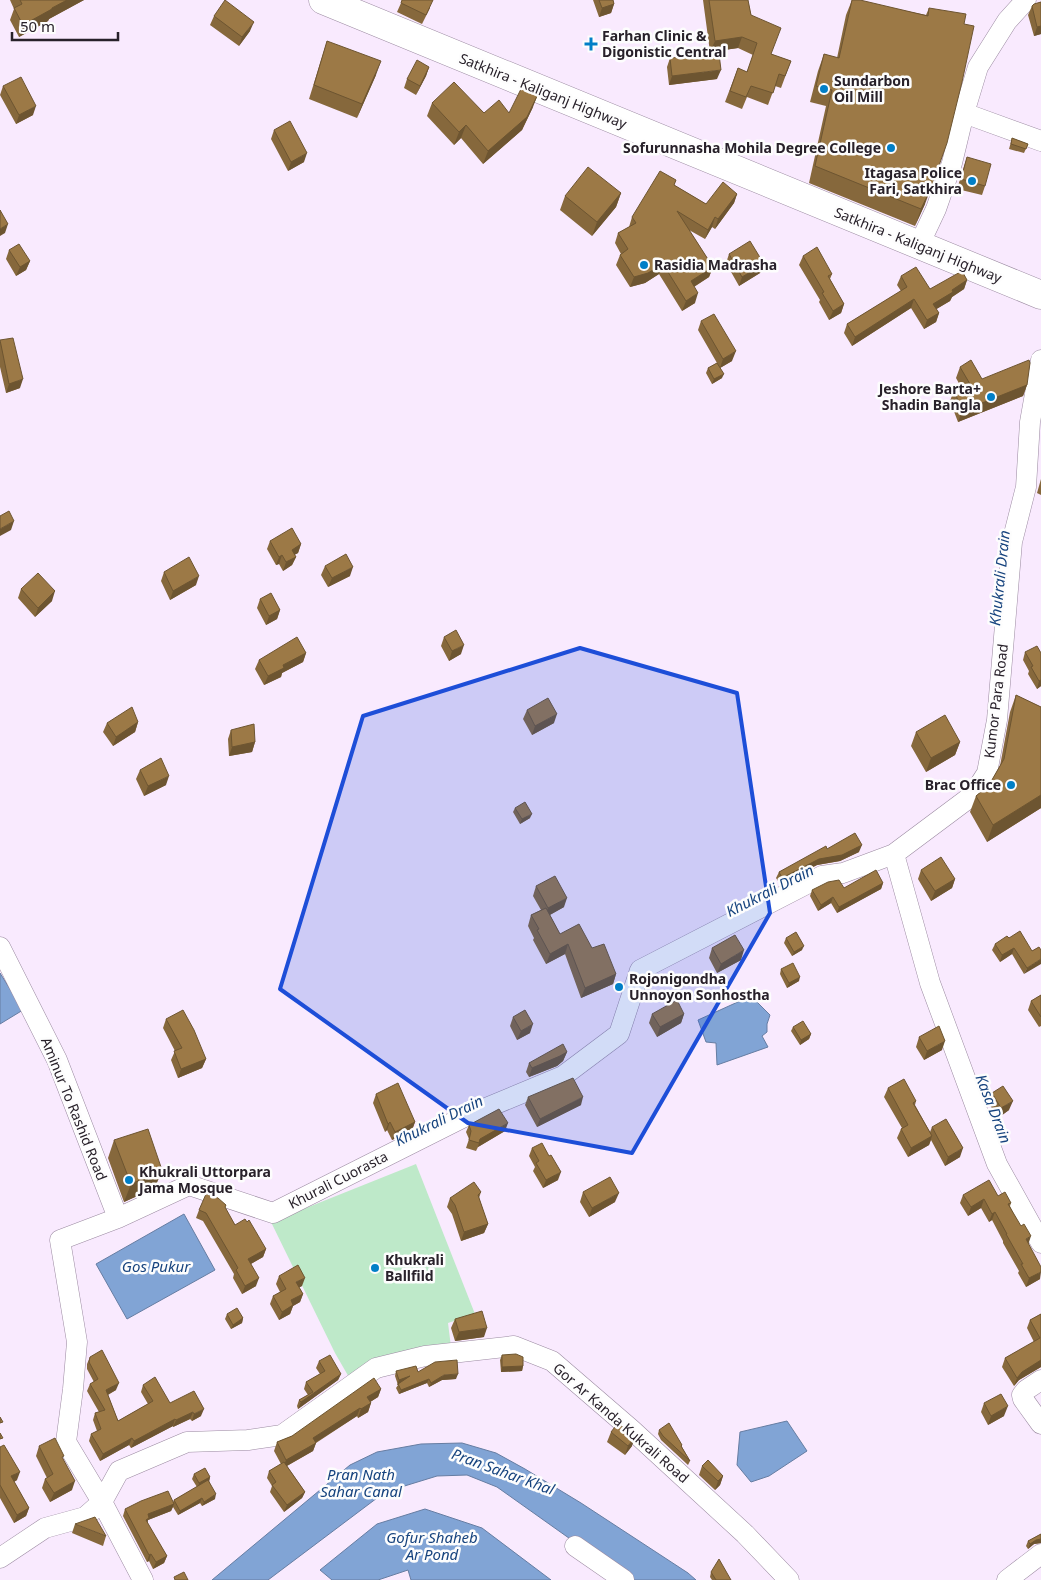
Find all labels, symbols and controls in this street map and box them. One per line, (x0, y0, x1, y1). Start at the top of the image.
scale bar (12, 10, 119, 42)
text: 50 m (20, 16, 55, 36)
place label: Farhan Clinic & Digonistic Central (602, 26, 727, 61)
marker: Farhan Clinic & Digonistic Central (584, 37, 598, 51)
street label: Satkhira - Kaliganj Highway (457, 48, 630, 133)
place label: Sundarbon Oil Mill (834, 71, 910, 106)
marker: Sundarbon Oil Mill (818, 83, 830, 95)
place label: Sofurunnasha Mohila Degree College (623, 138, 881, 157)
marker: Sofurunnasha Mohila Degree College (885, 142, 897, 154)
place label: Itagasa Police Fari, Satkhira (864, 163, 962, 198)
marker: Itagasa Police Fari, Satkhira (966, 175, 978, 187)
street label: Satkhira - Kaliganj Highway (832, 202, 1005, 287)
place label: Rasidia Madrasha (654, 255, 777, 274)
marker: Rasidia Madrasha (638, 259, 650, 271)
place label: Jeshore Barta+ Shadin Bangla (877, 379, 981, 414)
marker: Jeshore Barta+ Shadin Bangla (985, 391, 997, 403)
water label: Khukrali Drain (984, 529, 1014, 627)
street label: Kumor Para Road (979, 643, 1012, 759)
place label: Brac Office (925, 775, 1001, 794)
marker: Brac Office (1005, 779, 1017, 791)
water label: Khukrali Drain (722, 859, 817, 921)
place label: Rojonigondha Unnoyon Sonhostha (629, 969, 770, 1004)
marker: Rojonigondha Unnoyon Sonhostha (613, 981, 625, 993)
street label: Aminur To Rashid Road (37, 1034, 112, 1183)
water label: Kasa Drain (972, 1071, 1016, 1146)
water label: Khukrali Drain (391, 1090, 486, 1150)
street label: Khurali Cuorasta (285, 1146, 391, 1213)
place label: Khukrali Uttorpara Jama Mosque (137, 1162, 271, 1197)
marker: Khukrali Uttorpara Jama Mosque (123, 1174, 135, 1186)
place label: Khukrali Ballfild (385, 1250, 444, 1285)
water label: Gos Pukur (122, 1256, 191, 1276)
marker: Khukrali Ballfild (369, 1262, 381, 1274)
street label: Gor Ar Kanda Kukrali Road (549, 1358, 693, 1487)
water label: Pran Sahar Khal (449, 1443, 559, 1499)
water label: Pran Nath Sahar Canal (320, 1464, 403, 1501)
water label: Gofur Shaheb Ar Pond (386, 1527, 478, 1564)

